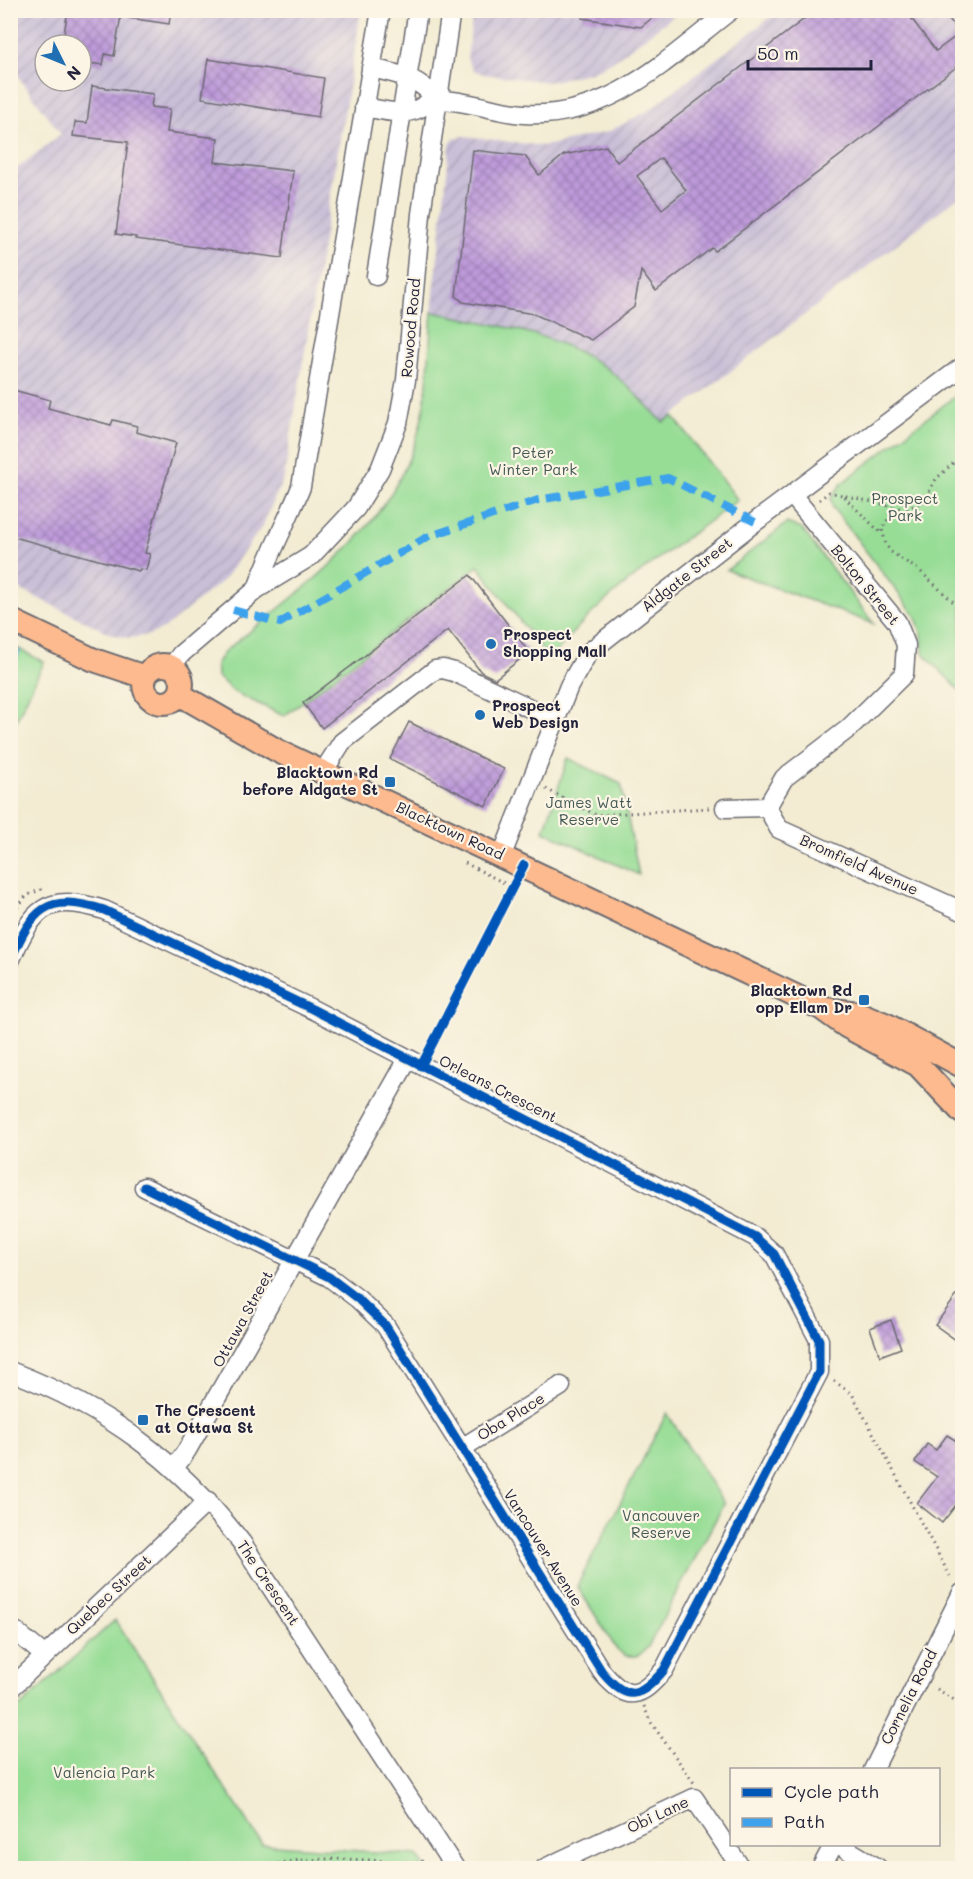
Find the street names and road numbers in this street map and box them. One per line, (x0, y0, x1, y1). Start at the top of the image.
street label: Rowood Road (396, 277, 424, 378)
street label: Aldgate Street (637, 532, 736, 616)
street label: Bolton Street (827, 540, 904, 629)
street label: Blacktown Road (393, 796, 508, 864)
street label: Bromfield Avenue (797, 829, 922, 899)
street label: Orleans Crescent (436, 1050, 561, 1127)
street label: Ottawa Street (207, 1266, 277, 1371)
street label: Oba Place (473, 1388, 548, 1445)
street label: Vancouver Avenue (500, 1485, 588, 1610)
street label: The Crescent (233, 1536, 305, 1629)
street label: Quebec Street (61, 1550, 155, 1639)
street label: Cornelia Road (875, 1645, 941, 1748)
street label: Obi Lane (624, 1791, 692, 1837)

